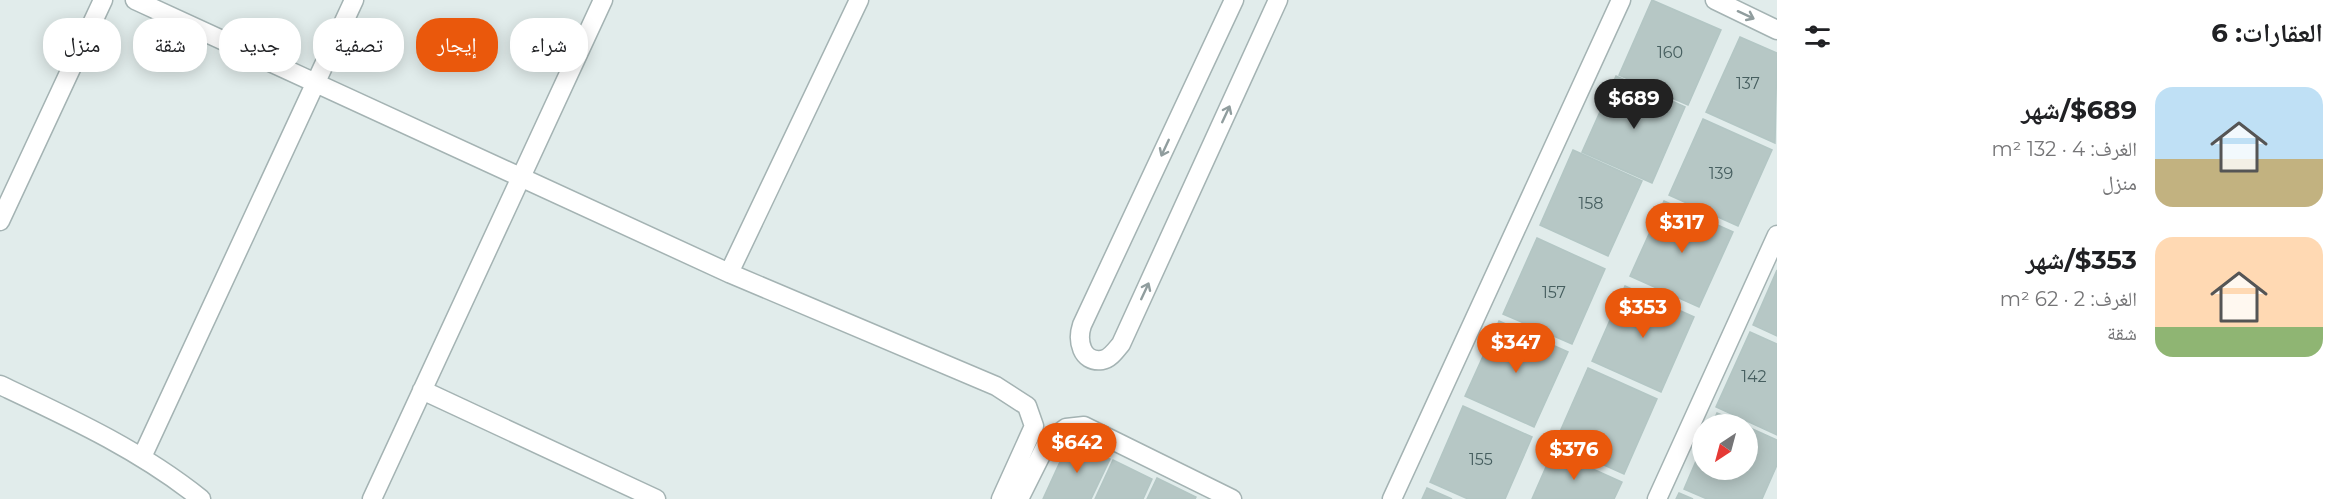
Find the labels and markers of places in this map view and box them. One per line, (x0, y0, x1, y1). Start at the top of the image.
pin: $689 (1598, 79, 1670, 130)
pin: $317 (1646, 203, 1718, 254)
pin: $353 (1607, 288, 1679, 339)
pin: $347 (1480, 323, 1552, 374)
pin: $642 (1041, 423, 1113, 474)
pin: $376 (1538, 430, 1610, 481)

